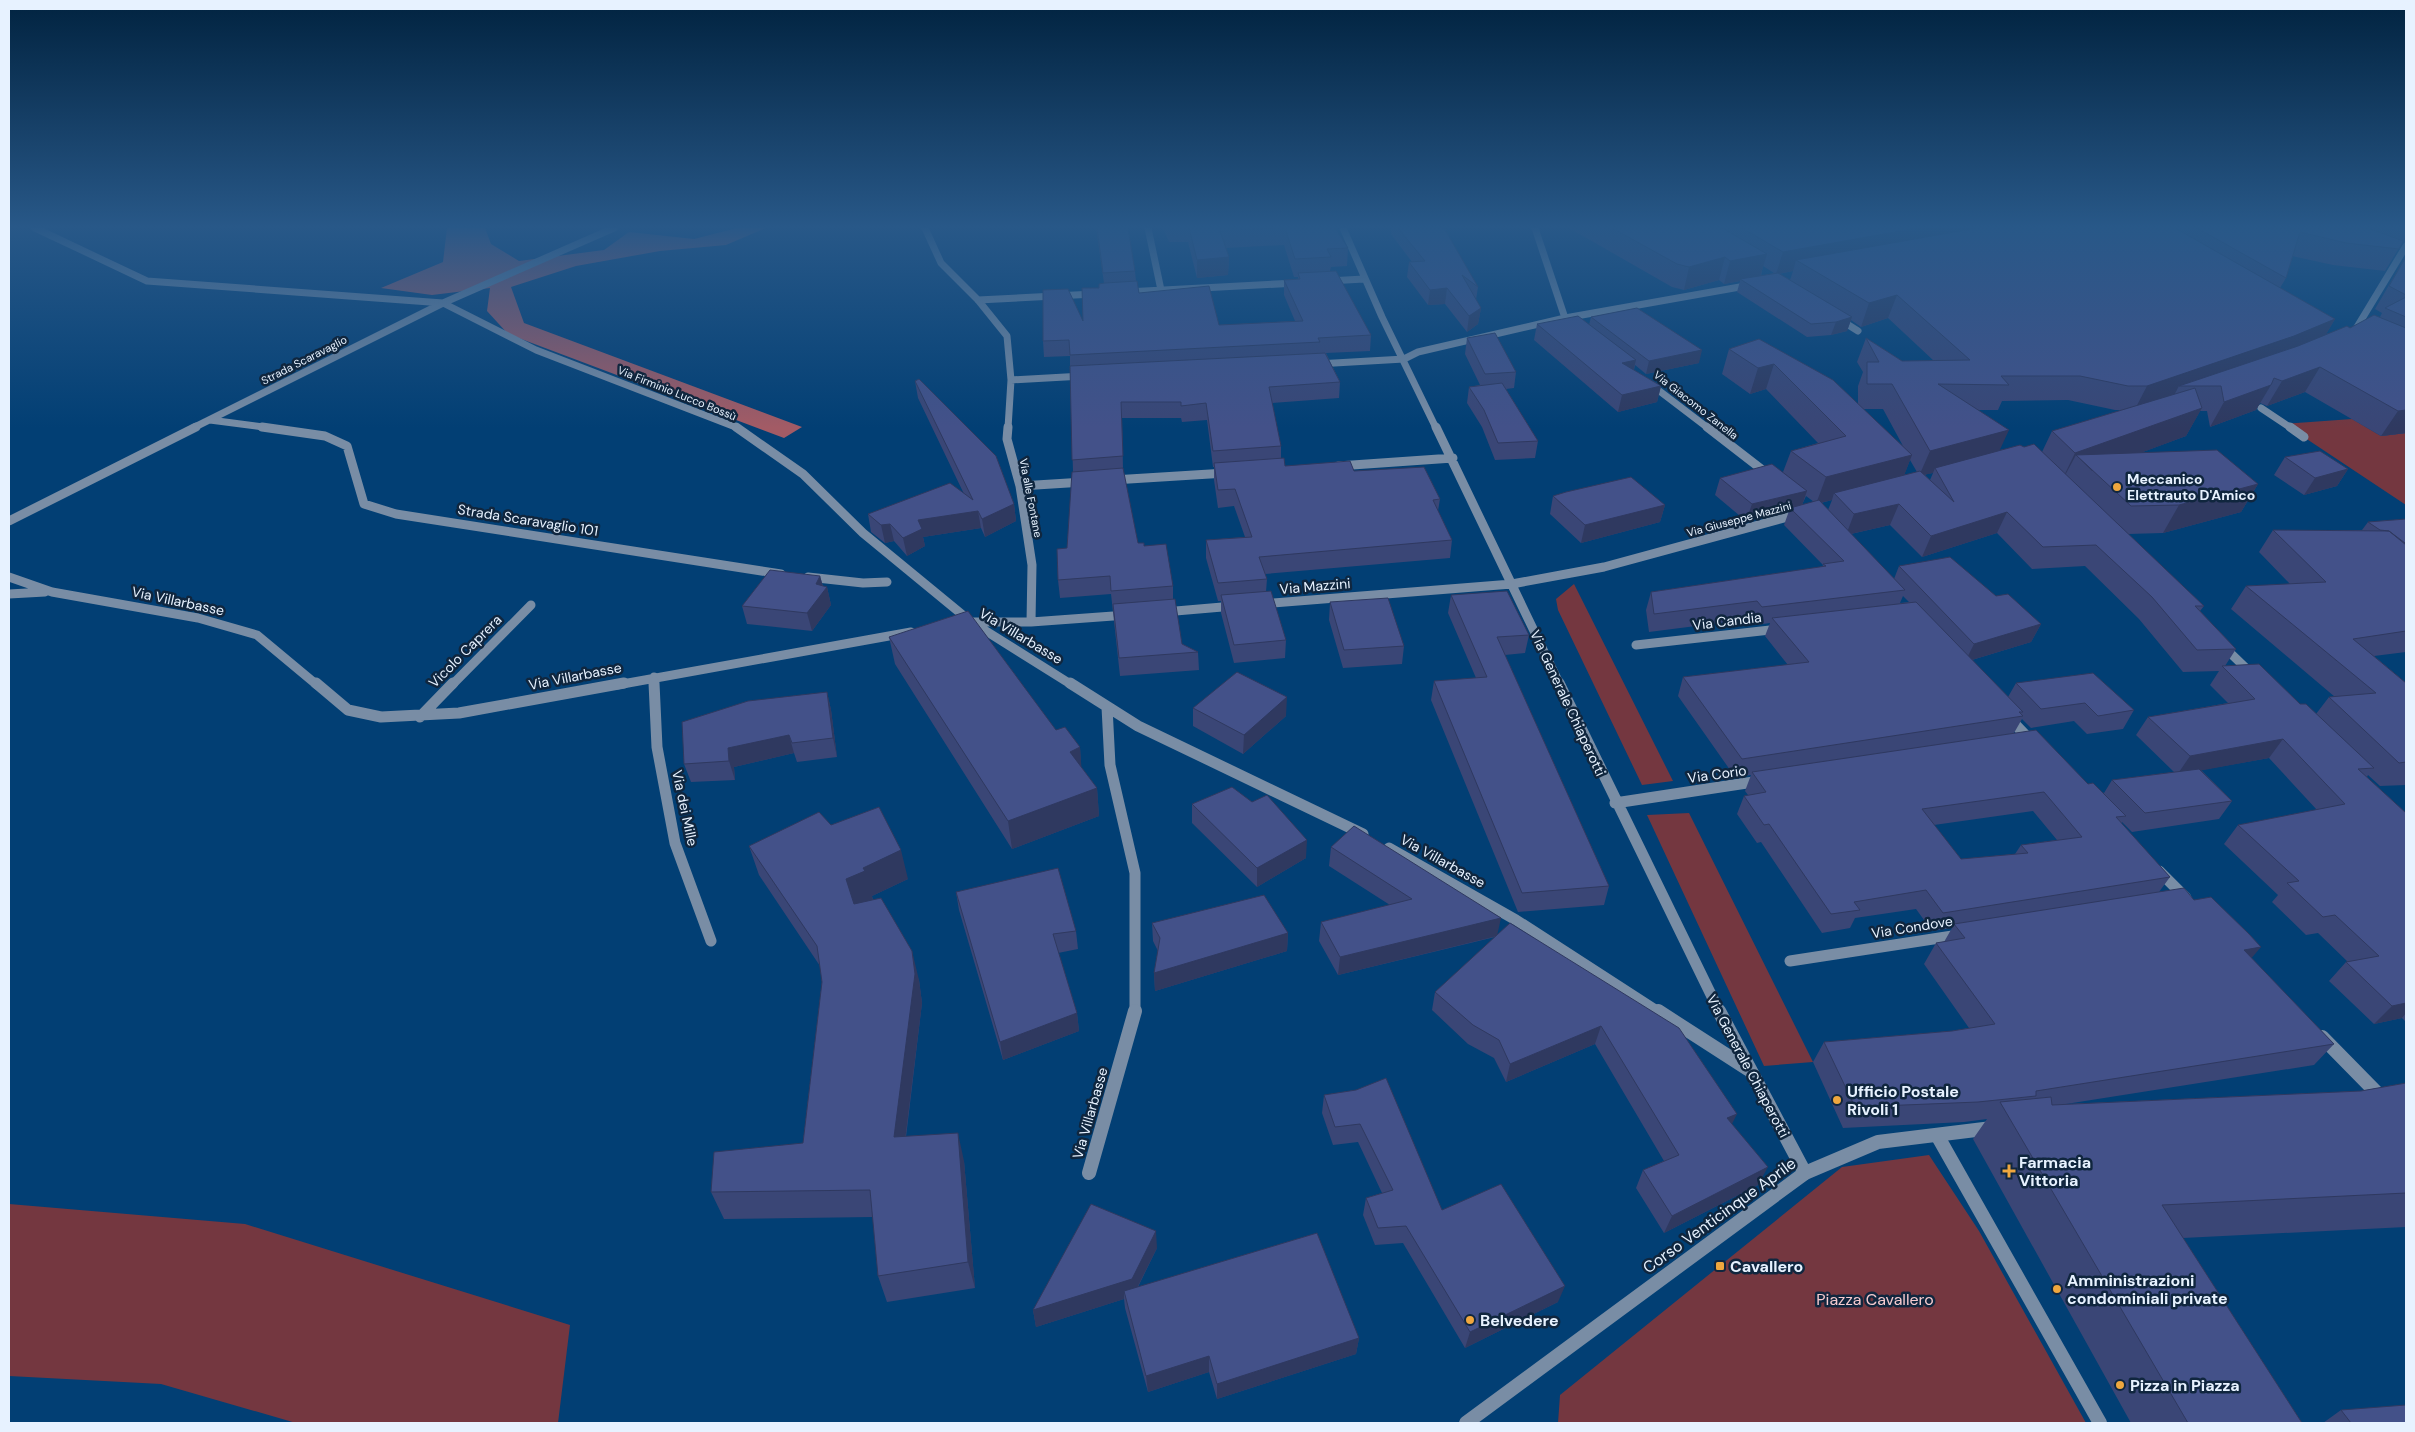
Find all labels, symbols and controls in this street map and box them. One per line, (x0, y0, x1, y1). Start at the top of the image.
street label: Strada Scaravaglio (259, 332, 349, 388)
street label: Via Firminio Lucco Bossù (616, 363, 738, 423)
street label: Via Giacomo Zanella (1651, 368, 1741, 442)
street label: Via alle Fontane (1016, 457, 1046, 539)
place label: Meccanico Elettrauto D'Amico (2127, 470, 2255, 504)
marker: Meccanico Elettrauto D'Amico (2111, 481, 2123, 493)
street label: Via Giuseppe Mazzini (1685, 498, 1793, 540)
street label: Strada Scaravaglio 101 (456, 500, 600, 540)
street label: Via Mazzini (1279, 574, 1351, 598)
street label: Via Villarbasse (130, 582, 226, 620)
street label: Via Villarbasse (976, 604, 1066, 668)
street label: Via Candia (1691, 608, 1763, 634)
street label: Vicolo Caprera (425, 611, 505, 691)
street label: Via Generale Chiaperotti (1526, 627, 1610, 779)
street label: Via Villarbasse (527, 658, 623, 694)
street label: Via Corio (1686, 761, 1748, 787)
street label: Via dei Mille (668, 768, 702, 848)
street label: Via Villarbasse (1397, 830, 1489, 892)
street label: Via Condove (1870, 912, 1954, 942)
street label: Via Generale Chiaperotti (1703, 991, 1793, 1141)
street label: Via Villarbasse (1068, 1065, 1112, 1161)
place label: Ufficio Postale Rivoli 1 (1847, 1081, 1959, 1120)
marker: Ufficio Postale Rivoli 1 (1831, 1094, 1843, 1106)
place label: Farmacia Vittoria (2019, 1152, 2091, 1191)
street label: Corso Venticinque Aprile (1638, 1153, 1800, 1278)
marker: Farmacia Vittoria (2003, 1165, 2015, 1177)
place label: Cavallero (1730, 1256, 1803, 1277)
marker: Cavallero (1714, 1260, 1726, 1272)
place label: Amministrazioni condominiali private (2067, 1270, 2228, 1309)
marker: Amministrazioni condominiali private (2051, 1283, 2063, 1295)
park label: Piazza Cavallero (1816, 1289, 1934, 1310)
place label: Belvedere (1480, 1310, 1559, 1331)
marker: Belvedere (1464, 1314, 1476, 1326)
place label: Pizza in Piazza (2130, 1375, 2240, 1396)
marker: Pizza in Piazza (2114, 1379, 2126, 1391)

